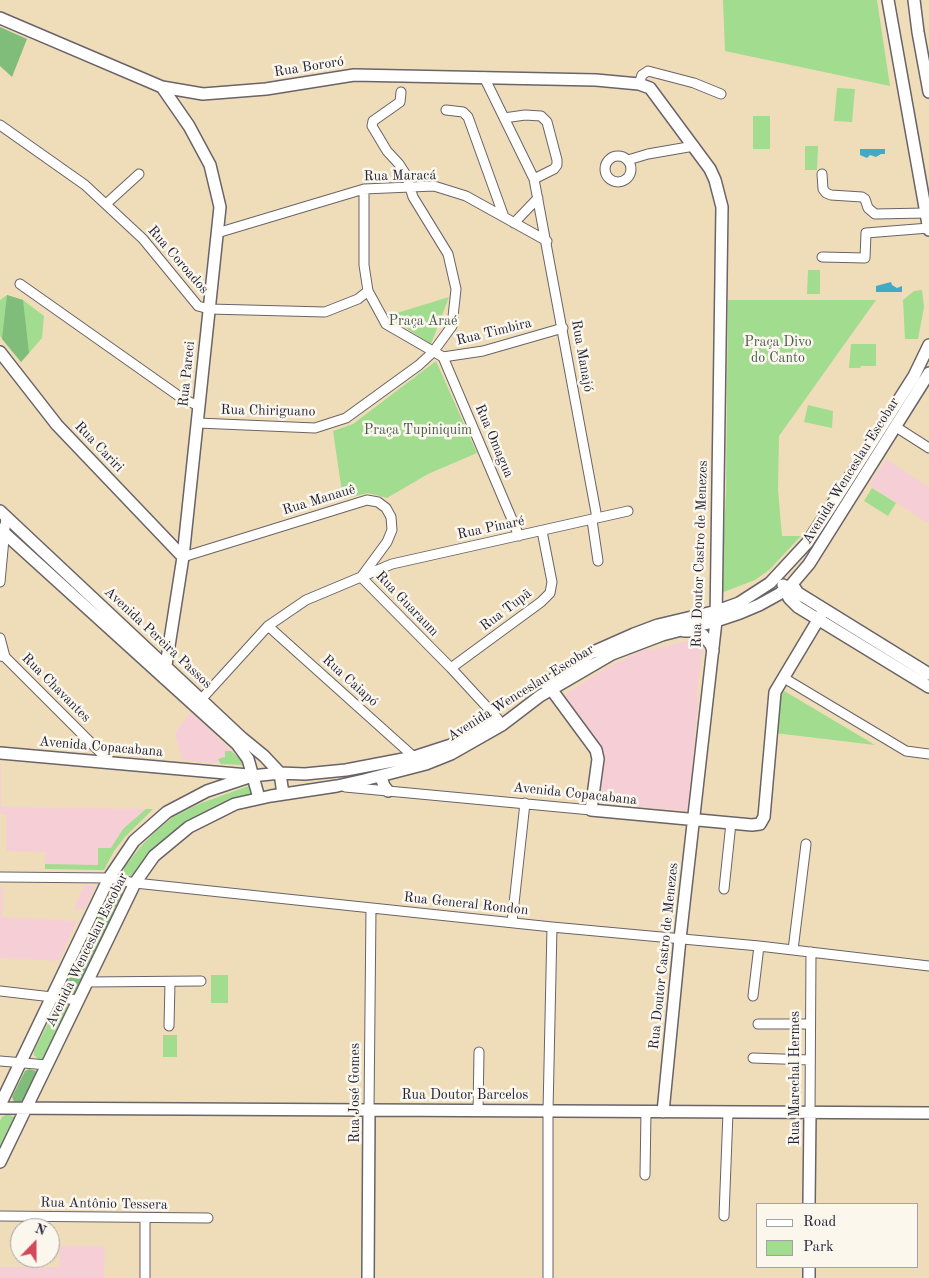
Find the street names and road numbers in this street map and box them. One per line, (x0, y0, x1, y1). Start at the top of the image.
street label: Rua Bororó (273, 53, 345, 81)
street label: Rua Maracá (364, 167, 436, 185)
street label: Rua Coroados (144, 223, 212, 297)
street label: Rua Timbira (455, 315, 533, 349)
street label: Rua Manajó (567, 319, 597, 393)
street label: Rua Pareci (175, 340, 199, 408)
street label: Avenida Wenceslau Escobar (799, 395, 903, 547)
street label: Rua Chiriguano (220, 402, 316, 420)
street label: Rua Omagua (471, 402, 517, 480)
street label: Rua Cariri (71, 418, 127, 476)
street label: Rua Doutor Castro de Menezes (688, 460, 712, 648)
street label: Rua Manauê (281, 481, 357, 519)
street label: Rua Pinaré (456, 513, 526, 543)
street label: Rua Guaraum (372, 568, 442, 640)
street label: Avenida Pereira Passos (101, 584, 215, 692)
street label: Rua Tupã (477, 585, 535, 635)
street label: Avenida Wenceslau Escobar (445, 641, 597, 745)
street label: Rua Chavantes (18, 650, 94, 726)
street label: Rua Caiapó (319, 651, 381, 711)
street label: Avenida Copacabana (38, 733, 164, 761)
street label: Avenida Copacabana (512, 779, 638, 809)
street label: Rua Doutor Castro de Menezes (646, 862, 682, 1050)
street label: Avenida Wenceslau Escobar (42, 870, 132, 1030)
street label: Rua General Rondon (403, 889, 529, 919)
street label: Rua Marechal Hermes (787, 1011, 803, 1145)
street label: Rua José Gomes (347, 1043, 363, 1143)
street label: Rua Doutor Barcelos (402, 1087, 528, 1103)
street label: Rua Antônio Tessera (40, 1194, 168, 1214)

